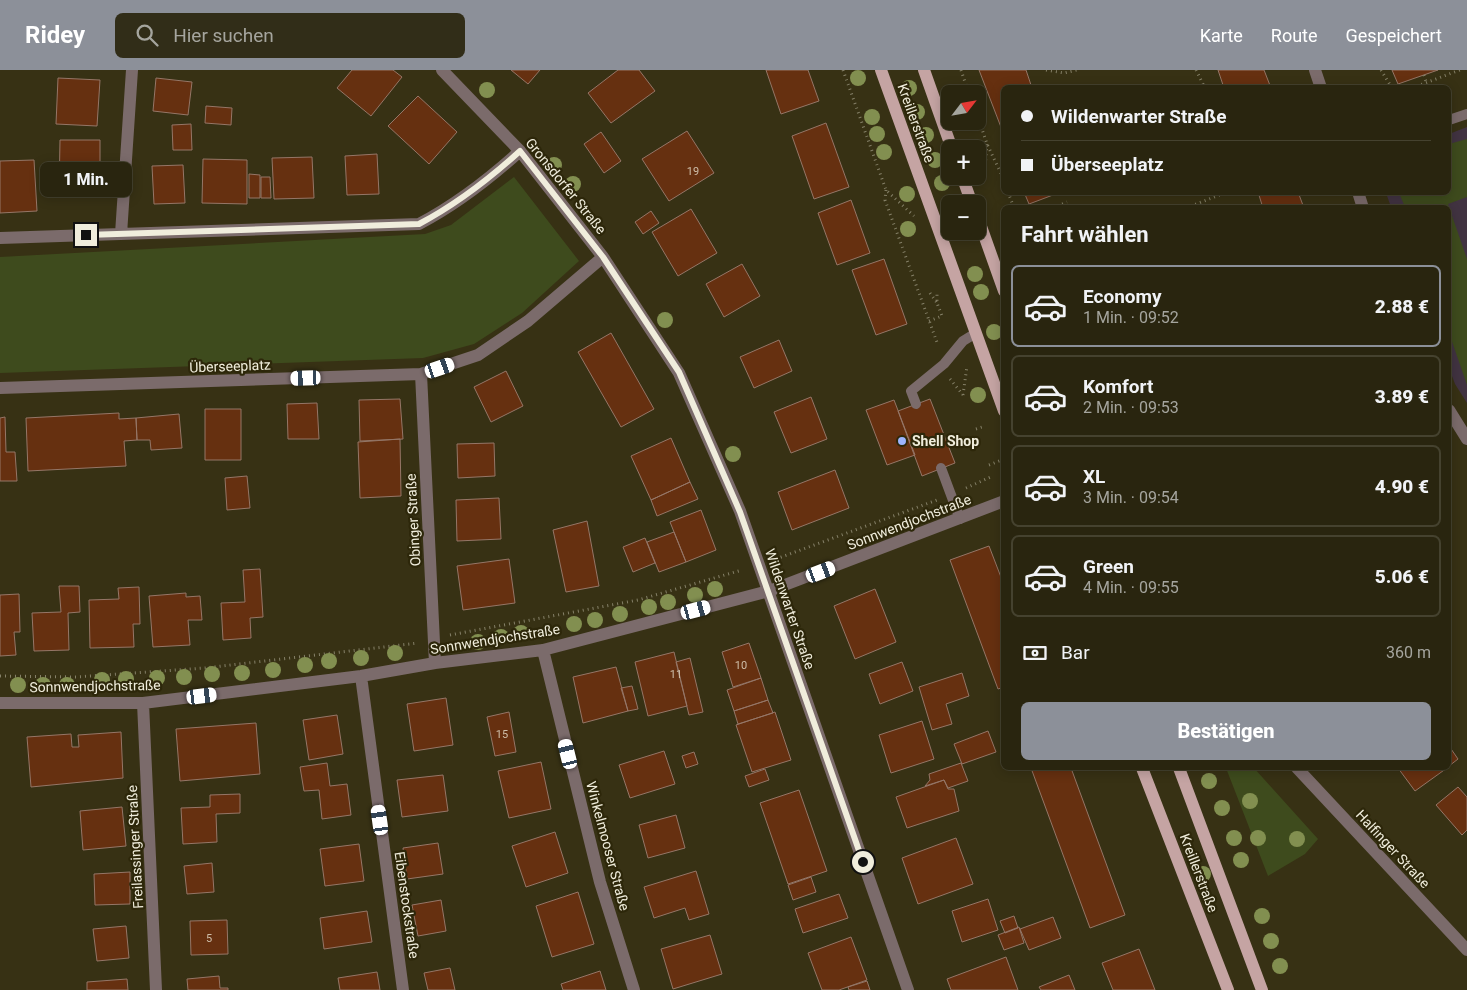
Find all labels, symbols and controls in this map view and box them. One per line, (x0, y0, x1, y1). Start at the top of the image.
search box (115, 13, 465, 58)
text: Ridey (25, 21, 85, 49)
icon: search (133, 21, 161, 49)
text: Hier suchen (173, 24, 274, 47)
text: Karte (1200, 25, 1243, 46)
text: Route (1271, 25, 1318, 46)
text: Gespeichert (1346, 25, 1442, 46)
street label: Kreillerstraße (894, 81, 938, 165)
north arrow (941, 85, 986, 130)
map controls (941, 85, 986, 240)
text: Wildenwarter Straße (1051, 105, 1226, 128)
street label: Gronsdorfer Straße (522, 135, 610, 237)
button: + (941, 140, 986, 185)
text: Überseeplatz (1051, 153, 1164, 176)
callout: 1 Min. (40, 162, 132, 198)
house number: 19 (687, 165, 699, 178)
text: 1 Min. (63, 170, 109, 189)
button: − (941, 195, 986, 240)
text: Fahrt wählen (1021, 222, 1149, 247)
route end (75, 224, 97, 246)
icon: car (1023, 284, 1068, 329)
text: Economy (1083, 285, 1162, 308)
text: 2.88 € (1375, 295, 1429, 318)
text: 1 Min. · 09:52 (1083, 308, 1179, 327)
car (423, 356, 456, 380)
street label: Überseeplatz (189, 357, 271, 375)
car (290, 370, 321, 386)
icon: car (1023, 374, 1068, 419)
text: Komfort (1083, 375, 1153, 398)
text: 3.89 € (1375, 385, 1429, 408)
text: 2 Min. · 09:53 (1083, 398, 1179, 417)
place label: Shell Shop (912, 433, 979, 449)
marker: Shell Shop (896, 435, 908, 447)
icon: car (1023, 464, 1068, 509)
text: XL (1083, 465, 1105, 488)
street label: Obinger Straße (403, 473, 423, 567)
text: 4.90 € (1375, 475, 1429, 498)
text: 3 Min. · 09:54 (1083, 488, 1179, 507)
street label: Sonnwendjochstraße (845, 491, 973, 553)
street label: Wildenwarter Straße (762, 547, 818, 671)
icon: car (1023, 554, 1068, 599)
text: Green (1083, 555, 1134, 578)
car (804, 560, 837, 584)
text: 5.06 € (1375, 565, 1429, 588)
text: 4 Min. · 09:55 (1083, 578, 1179, 597)
car (679, 599, 712, 621)
street label: Sonnwendjochstraße (429, 621, 561, 657)
icon: cash (1021, 639, 1049, 667)
text: Bar (1061, 641, 1090, 664)
text: 360 m (1386, 643, 1431, 662)
house number: 10 (735, 659, 747, 672)
house number: 11 (670, 668, 682, 681)
street label: Sonnwendjochstraße (29, 677, 161, 695)
car (186, 687, 217, 705)
button: Bestätigen (1021, 702, 1431, 760)
house number: 15 (496, 728, 508, 741)
car (557, 738, 578, 770)
street label: Winkelmooser Straße (583, 780, 633, 912)
street label: Freilassinger Straße (124, 785, 146, 909)
car (370, 804, 389, 836)
street label: Halfinger Straße (1353, 807, 1433, 891)
street label: Kreillerstraße (1177, 831, 1221, 915)
street label: Eibenstockstraße (392, 850, 422, 960)
route start (852, 851, 874, 873)
house number: 5 (206, 932, 212, 945)

